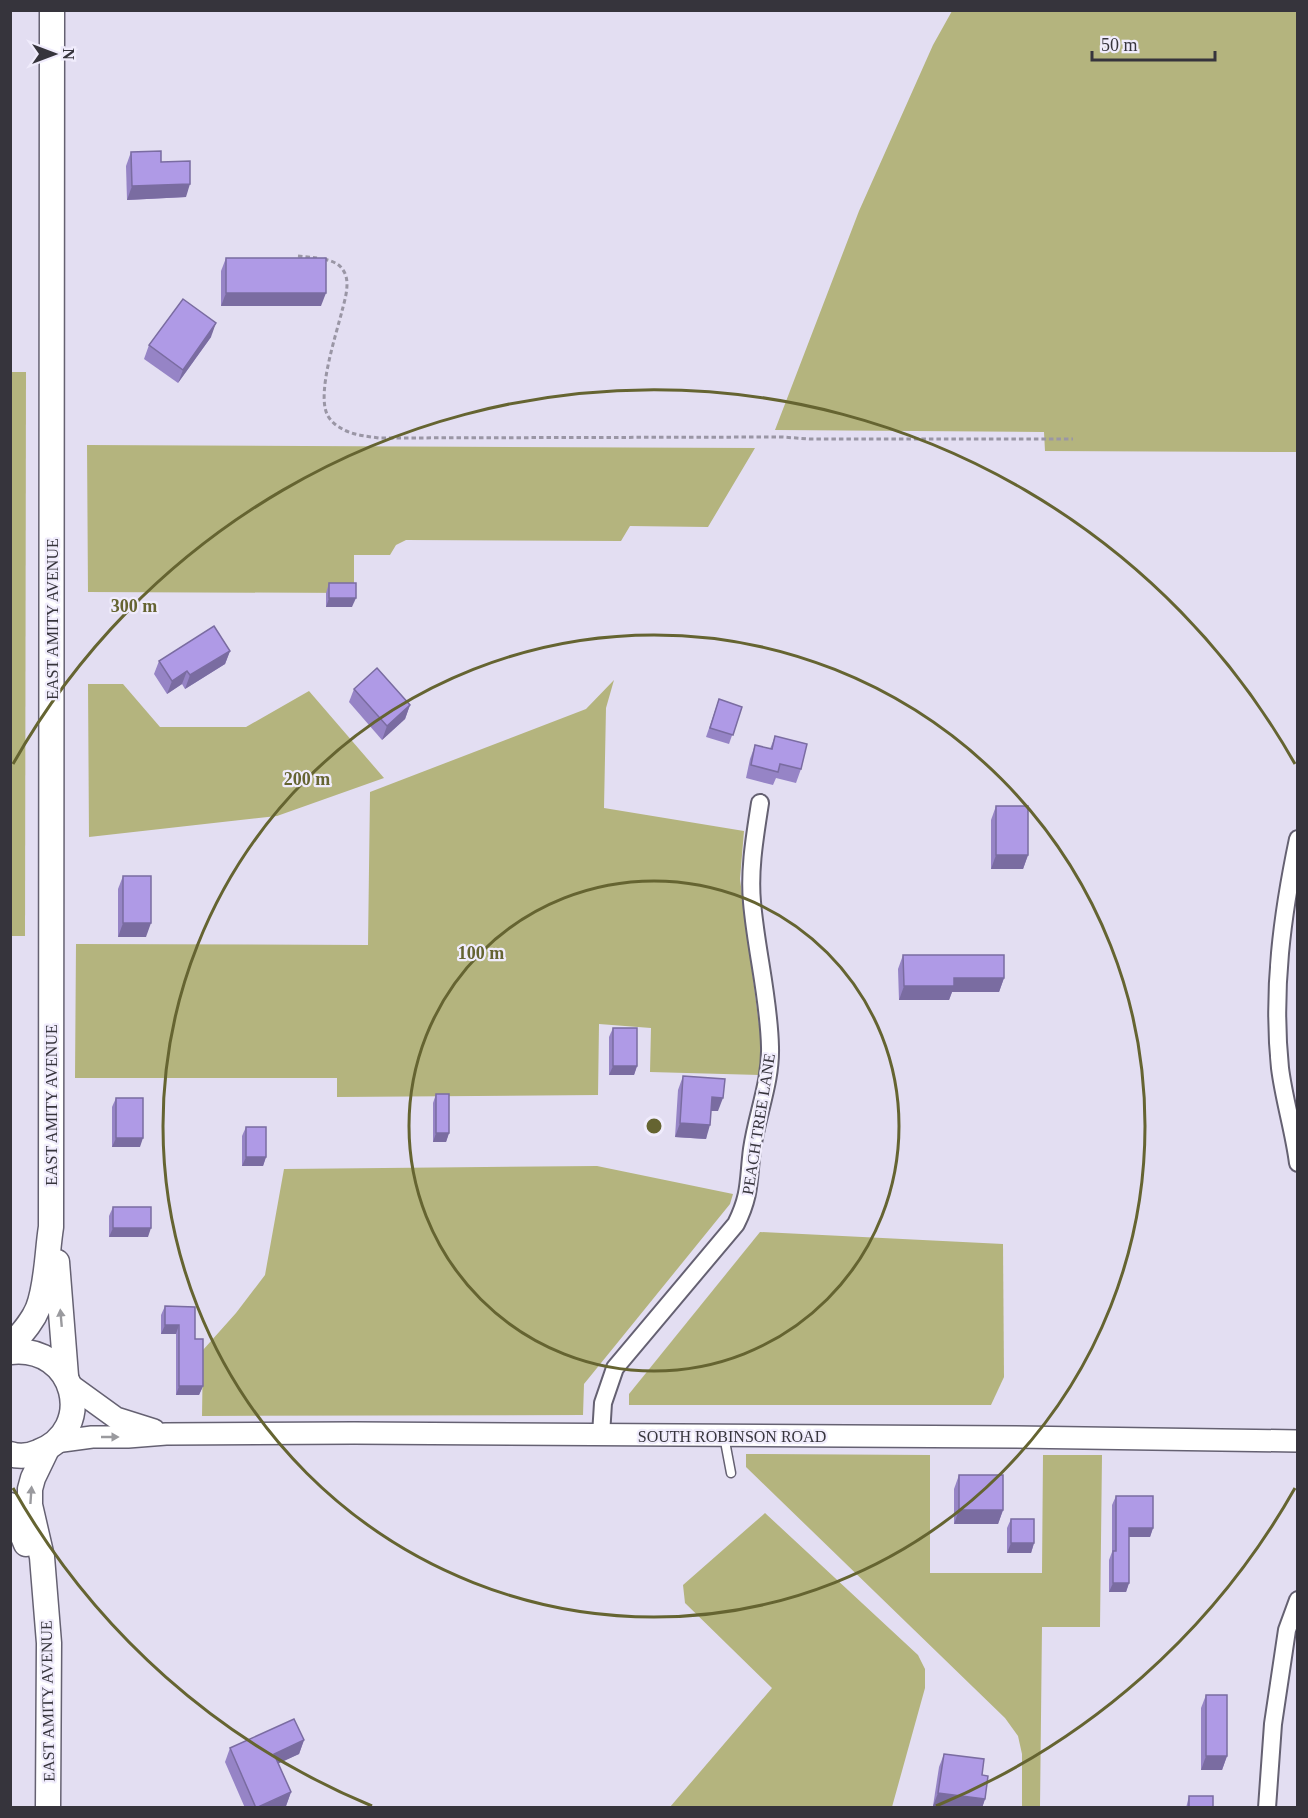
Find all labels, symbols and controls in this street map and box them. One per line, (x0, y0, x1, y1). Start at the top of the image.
north arrow (24, 24, 84, 84)
scale bar (1092, 24, 1215, 62)
text: 50 m (1101, 35, 1138, 55)
text: N (60, 48, 77, 60)
street label: EAST AMITY AVENUE (44, 538, 61, 700)
text: 300 m (111, 596, 157, 616)
text: 200 m (284, 769, 330, 789)
text: 100 m (458, 943, 504, 963)
street label: EAST AMITY AVENUE (43, 1024, 60, 1186)
street label: PEACH TREE LANE (739, 1052, 778, 1196)
centre of rings (644, 1116, 664, 1136)
one-way arrow (57, 1308, 66, 1327)
street label: SOUTH ROBINSON ROAD (638, 1428, 826, 1445)
one-way arrow (101, 1432, 120, 1442)
one-way arrow (26, 1486, 35, 1505)
street label: EAST AMITY AVENUE (38, 1620, 57, 1782)

